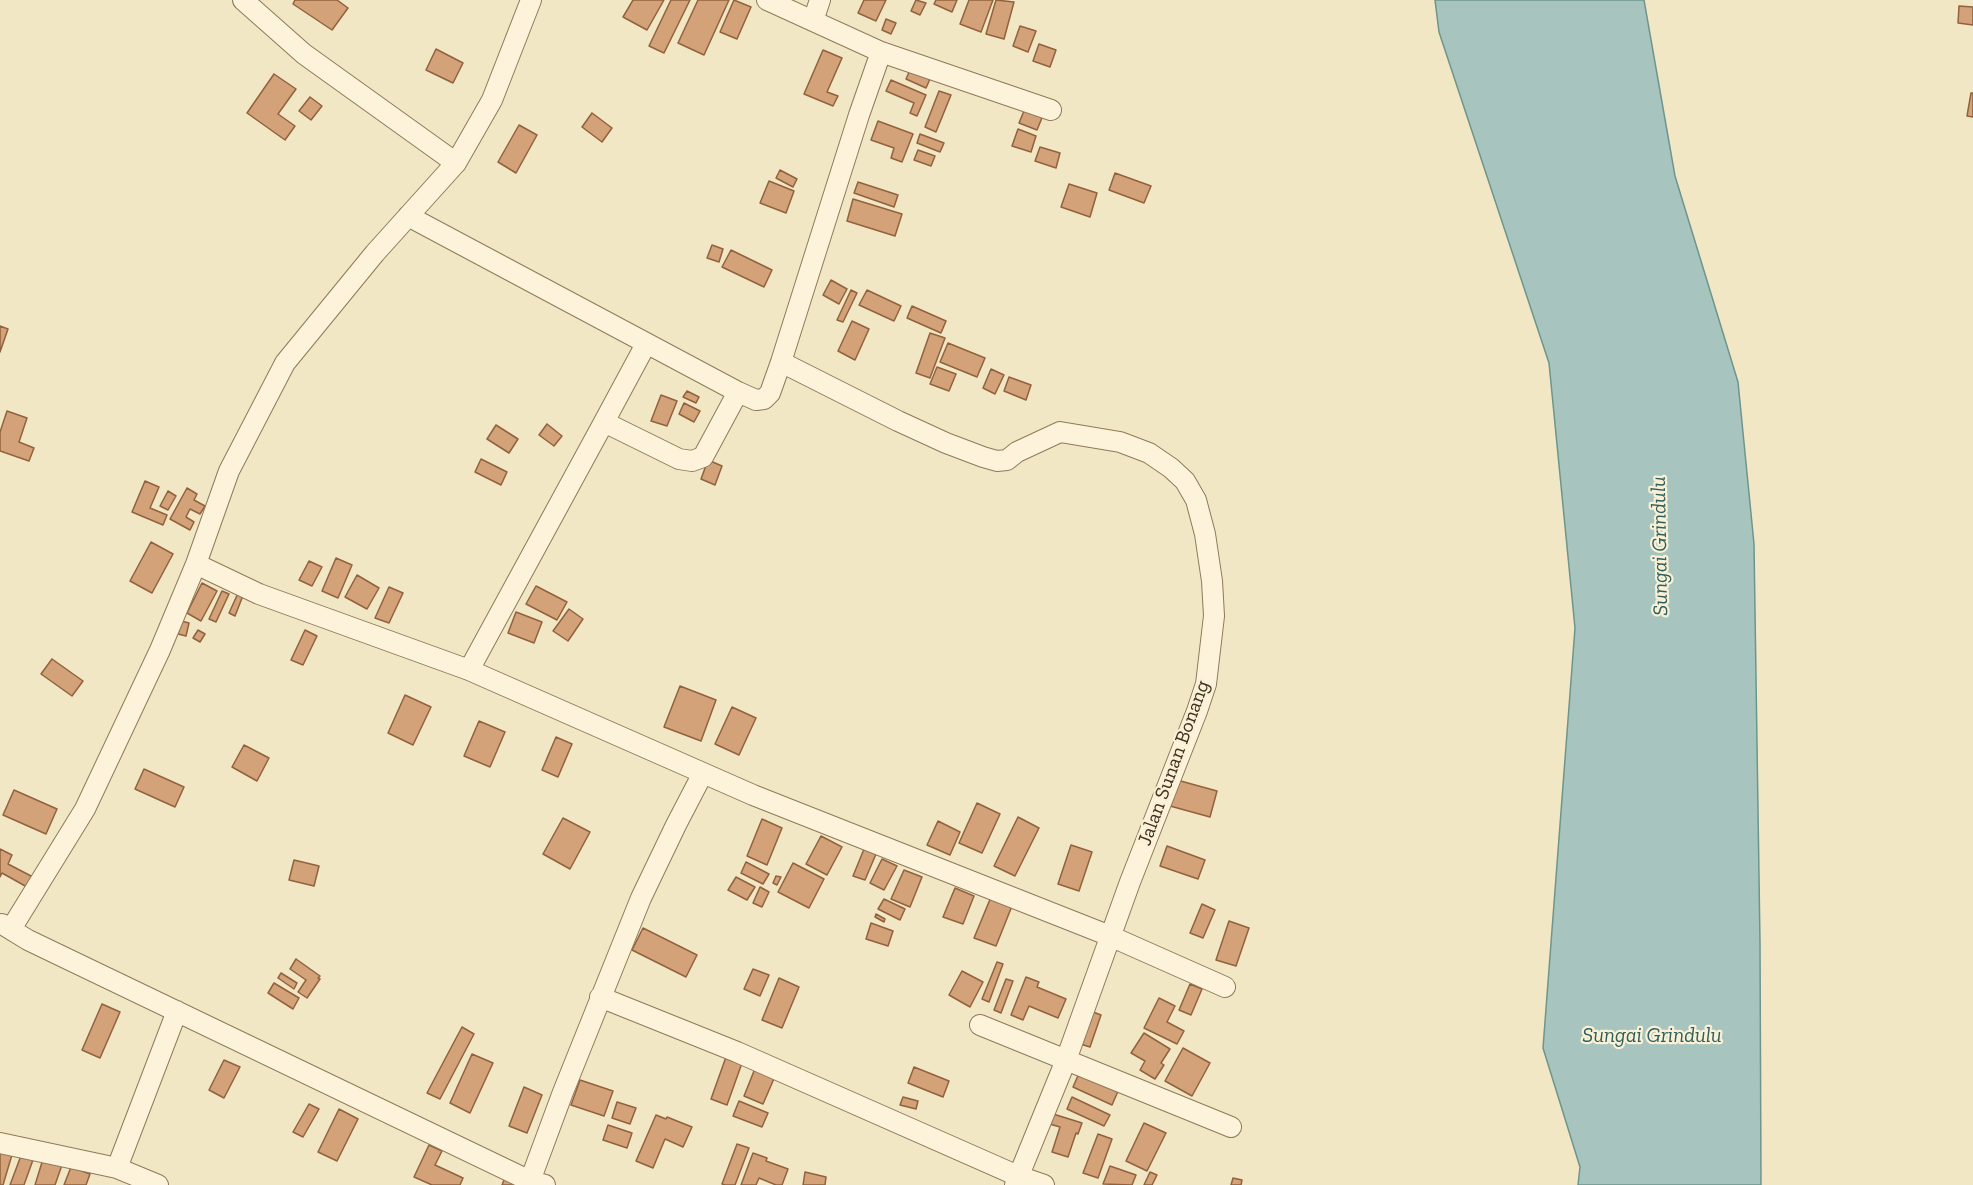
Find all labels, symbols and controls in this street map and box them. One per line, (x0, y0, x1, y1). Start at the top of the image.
water label: Sungai Grindulu (1646, 476, 1674, 616)
street label: Jalan Sunan Bonang (1133, 677, 1215, 849)
water label: Sungai Grindulu (1582, 1023, 1722, 1049)

